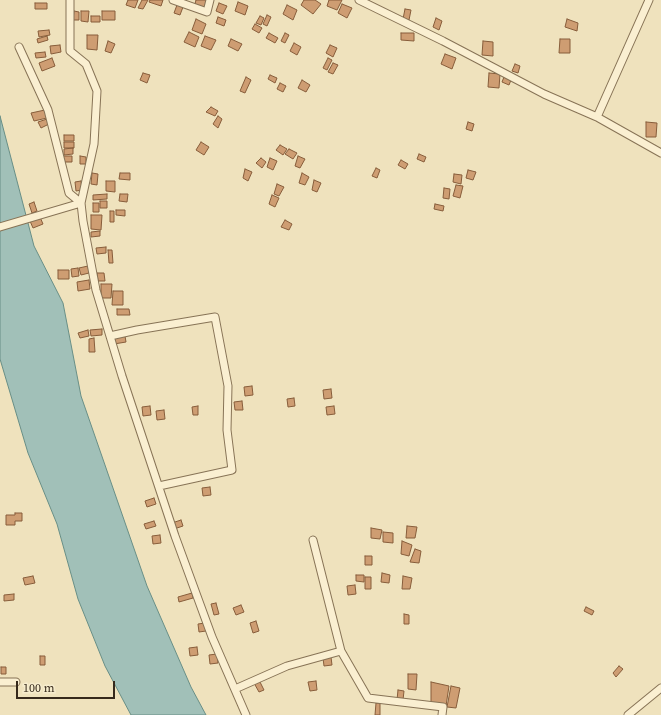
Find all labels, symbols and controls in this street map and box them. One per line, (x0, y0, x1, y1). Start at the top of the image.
scale bar (18, 673, 117, 699)
text: 100 m (23, 680, 55, 696)

